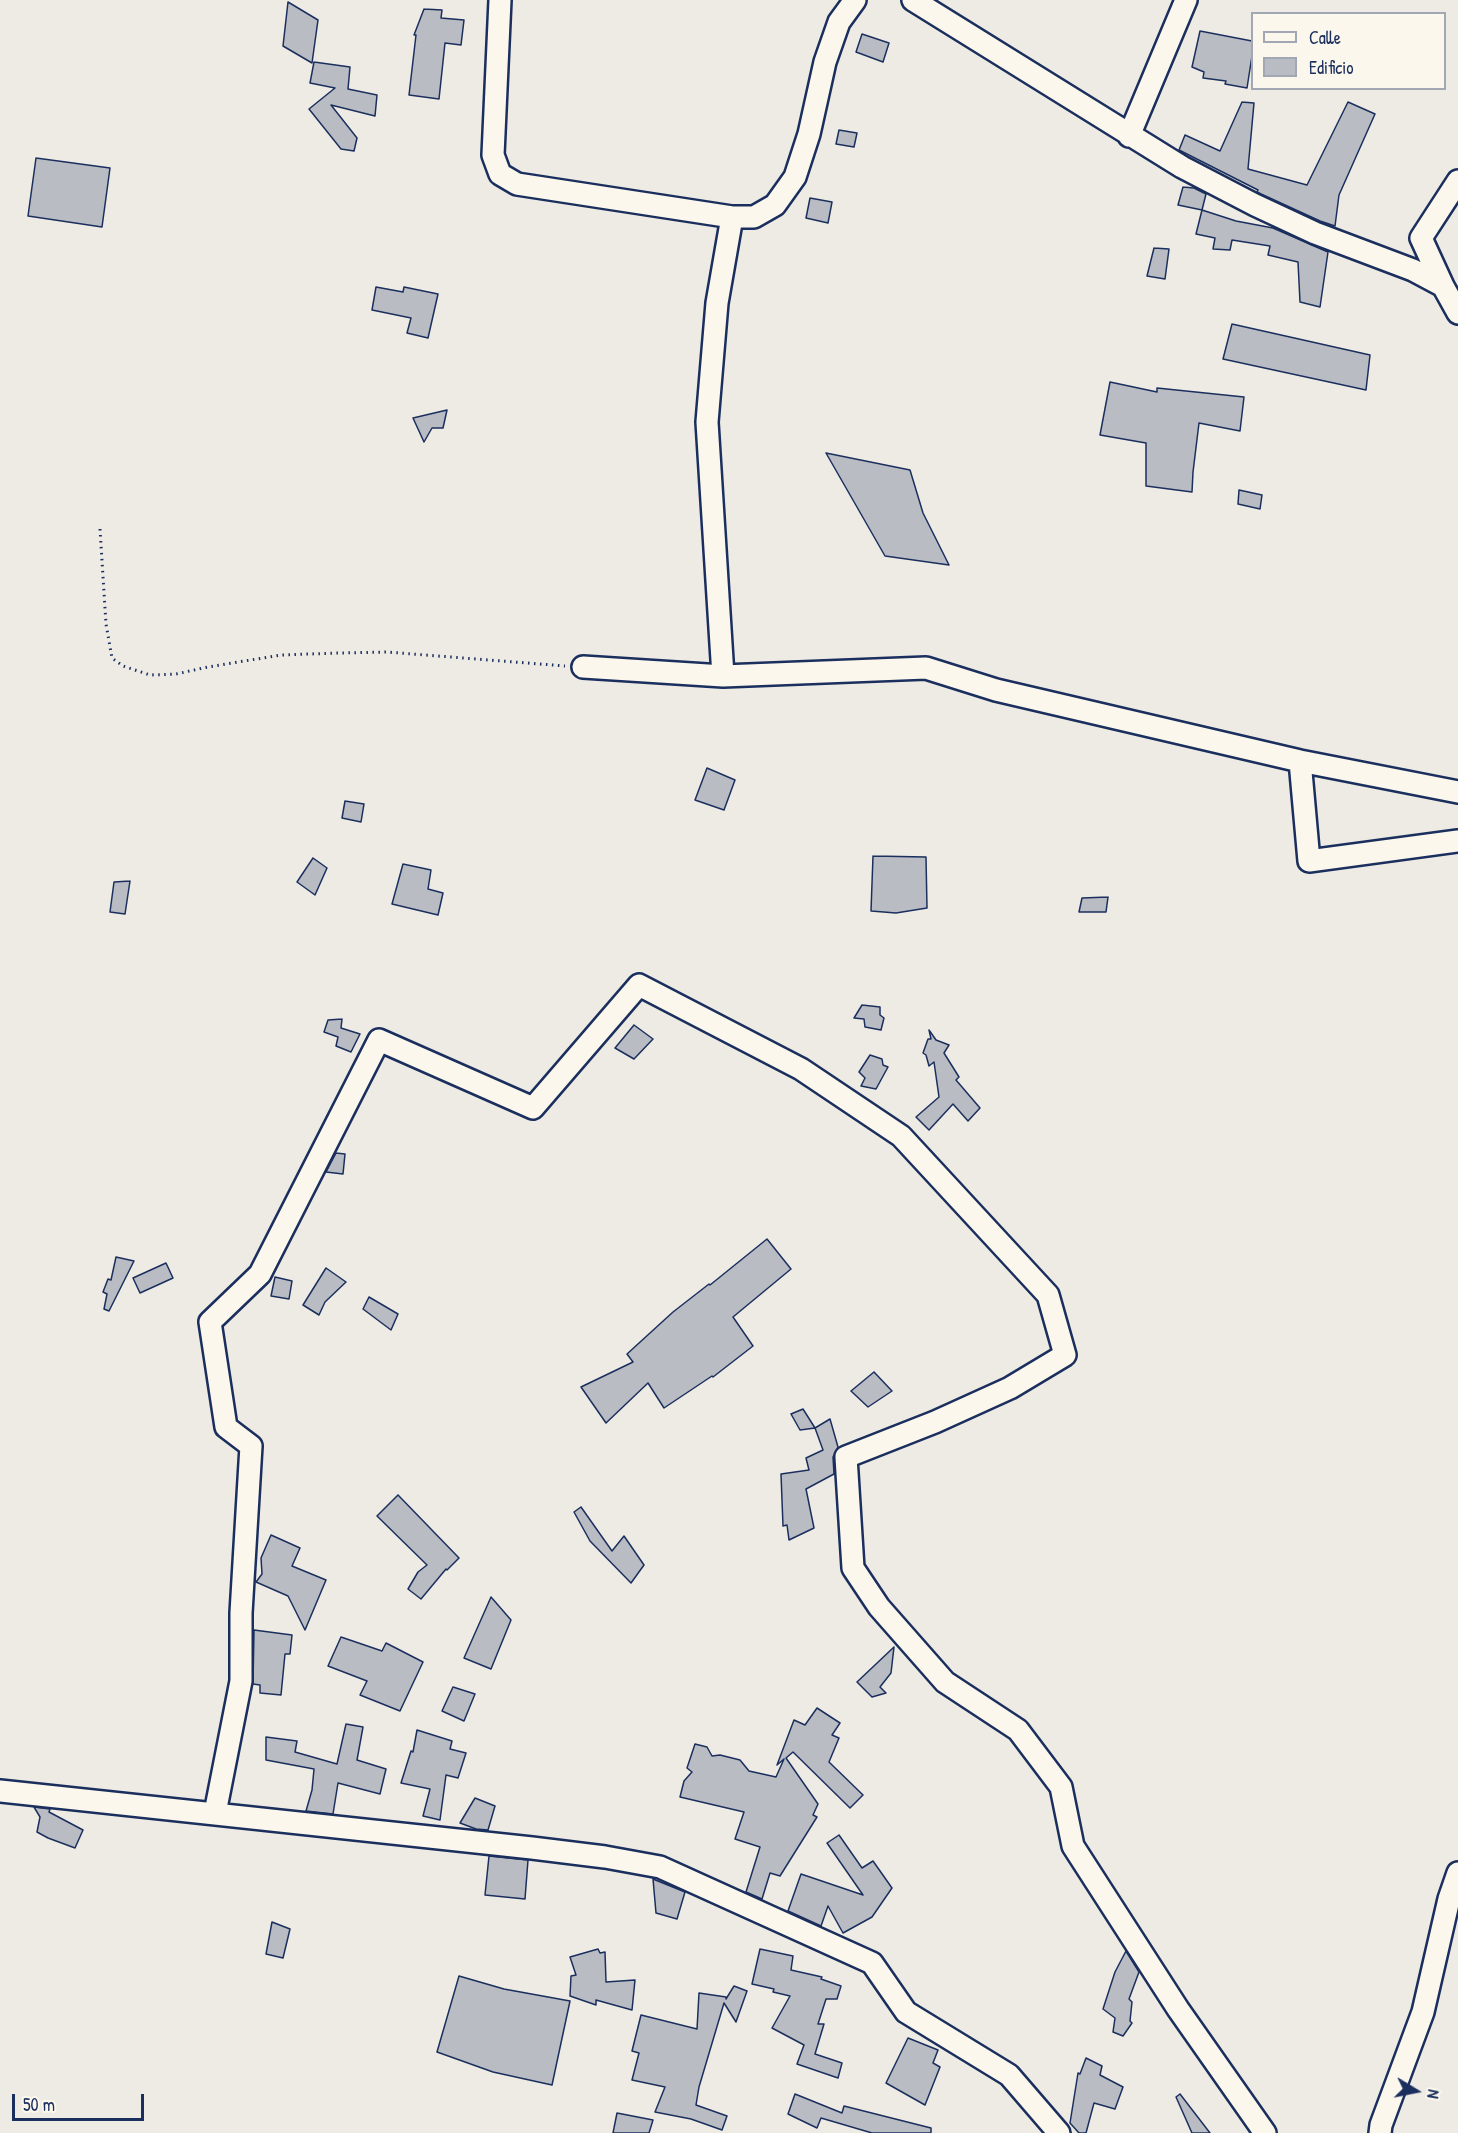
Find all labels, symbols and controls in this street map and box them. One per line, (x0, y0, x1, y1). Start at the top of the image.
legend (1251, 12, 1446, 90)
text: Calle (1309, 25, 1341, 50)
text: Edificio (1309, 55, 1353, 80)
north arrow (1386, 2061, 1446, 2121)
scale bar (15, 2082, 147, 2120)
text: N (1422, 2088, 1445, 2100)
text: 50 m (23, 2092, 55, 2117)

